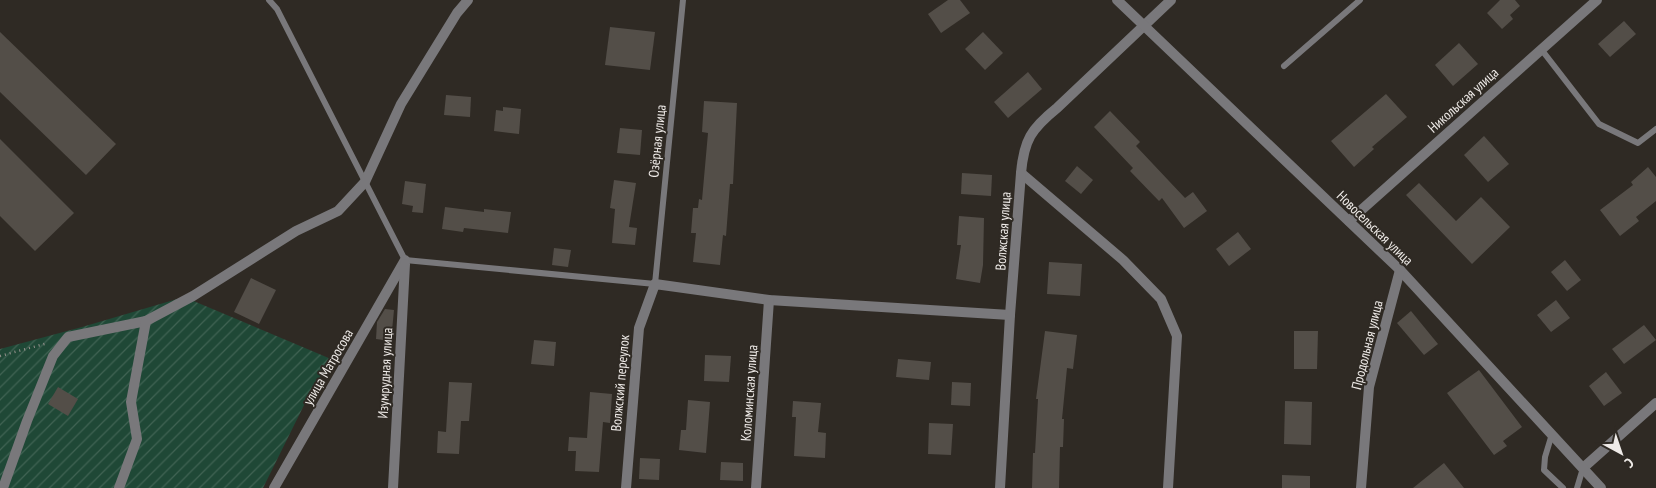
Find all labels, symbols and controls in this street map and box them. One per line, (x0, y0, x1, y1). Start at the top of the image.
street label: Никольская улица (1424, 64, 1502, 136)
street label: Озёрная улица (644, 104, 670, 178)
street label: Новосельская улица (1333, 187, 1417, 269)
street label: Волжская улица (991, 191, 1015, 271)
street label: Продольная улица (1347, 298, 1387, 392)
street label: улица Матросова (299, 326, 357, 408)
street label: Изумрудная улица (374, 327, 396, 419)
street label: Волжский переулок (607, 333, 633, 432)
street label: Коломинская улица (737, 344, 761, 442)
north arrow (1596, 428, 1646, 478)
text: С (1621, 454, 1638, 472)

